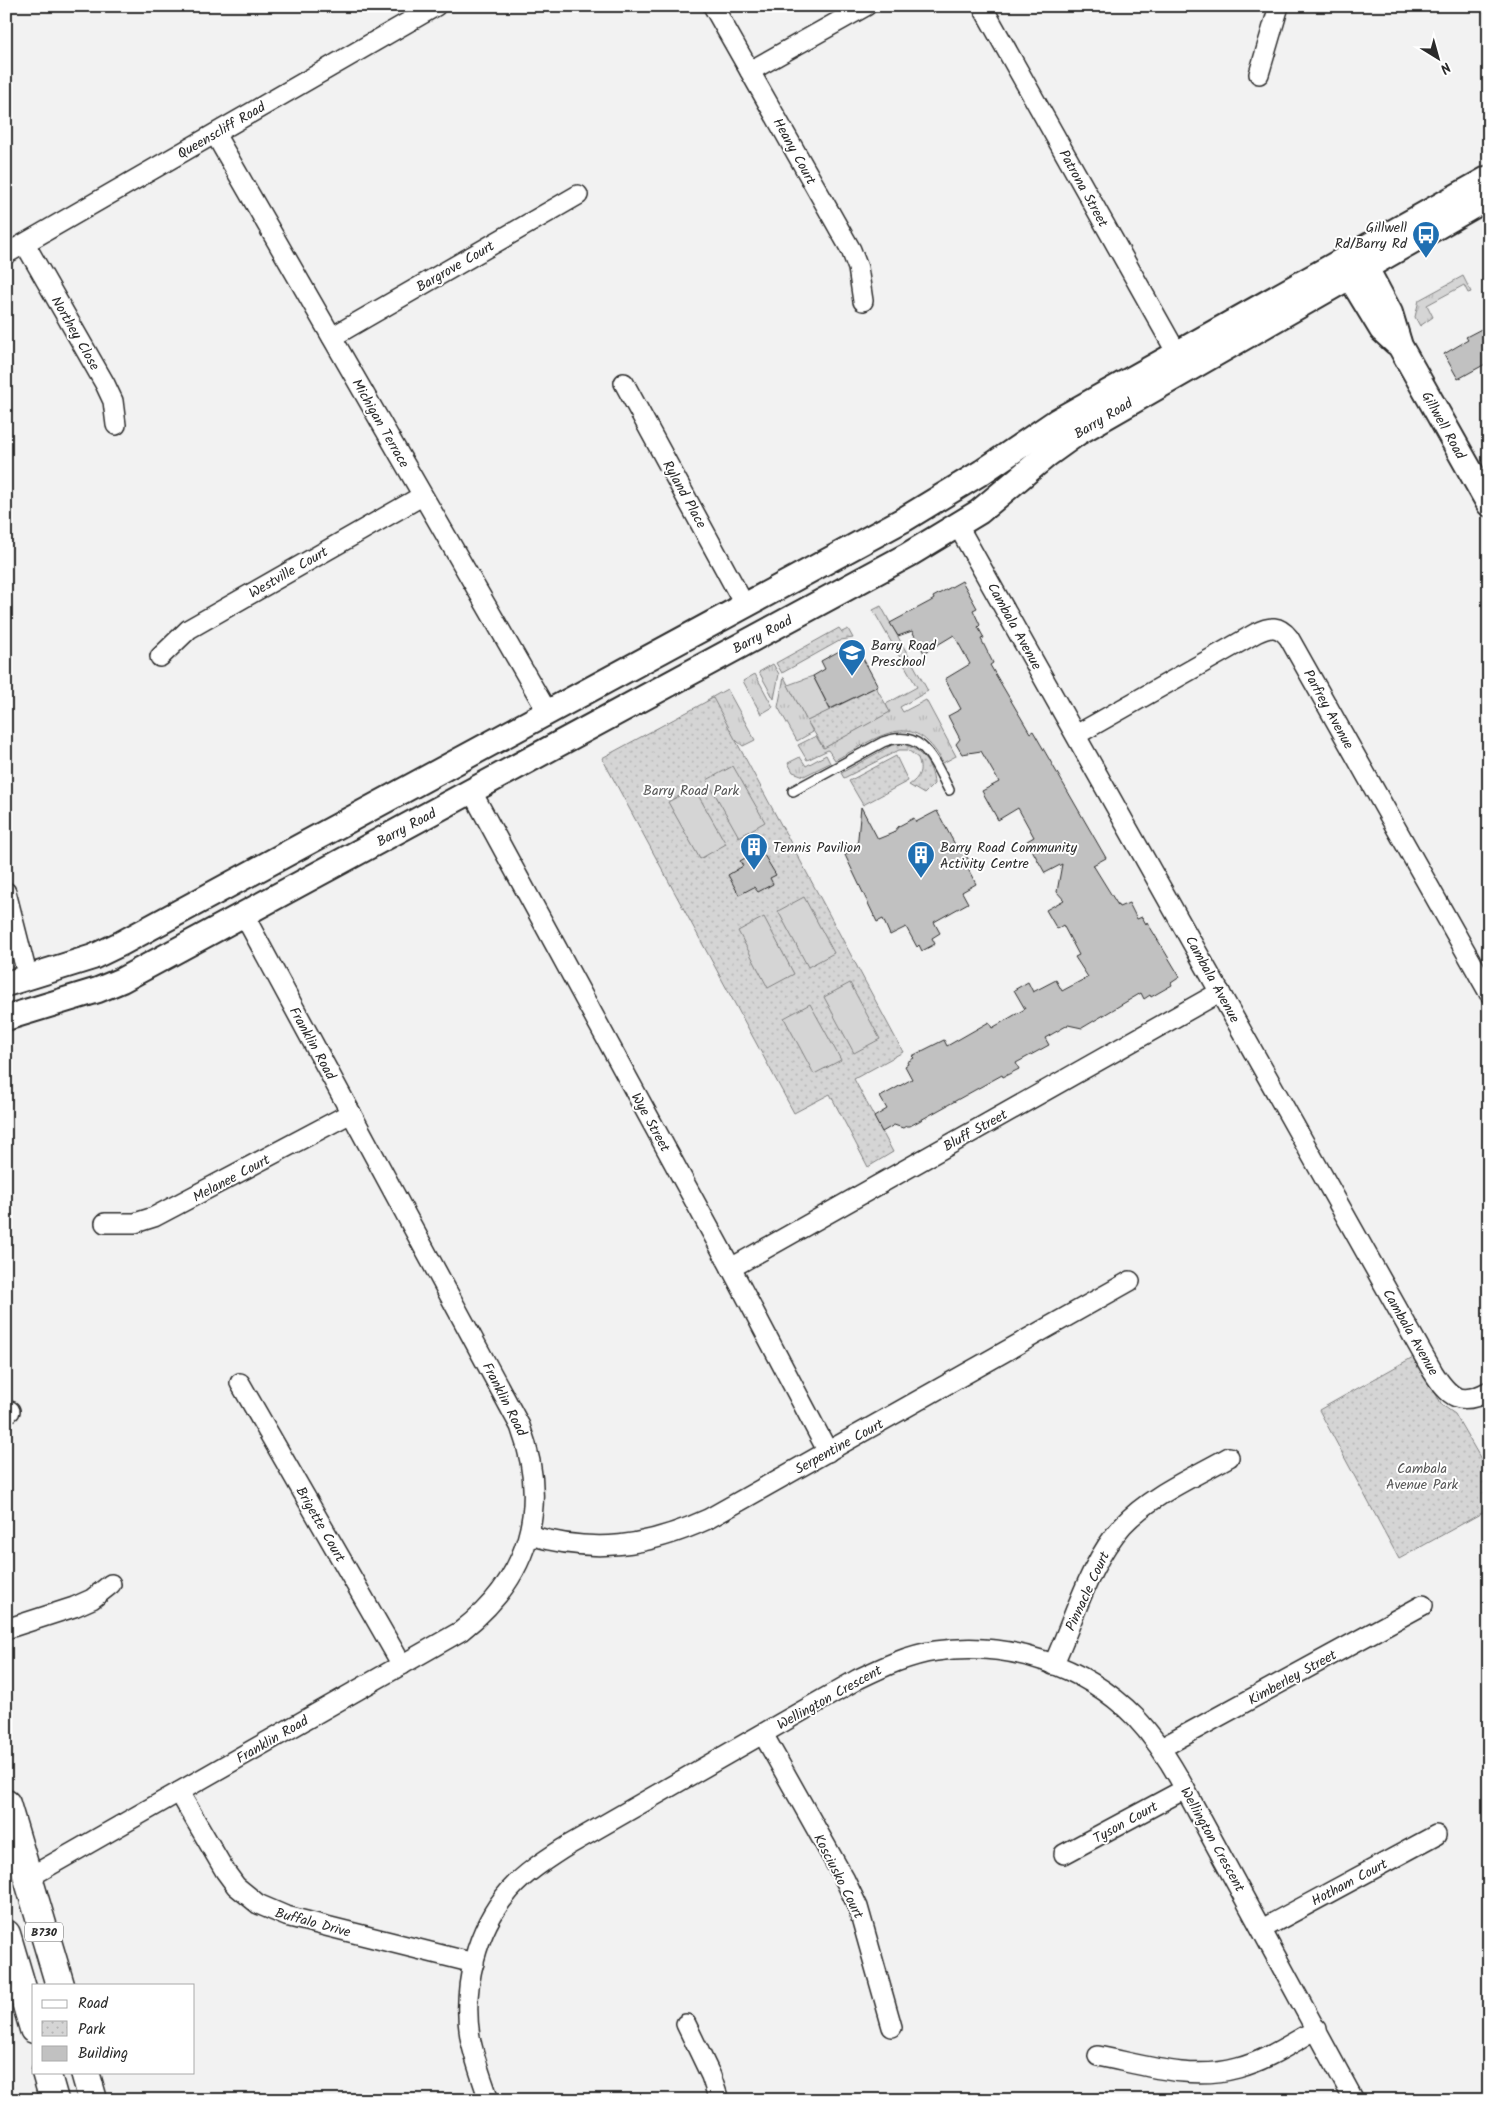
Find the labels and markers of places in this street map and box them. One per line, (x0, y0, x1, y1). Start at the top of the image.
place label: Gillwell Rd/Barry Rd (1335, 217, 1408, 255)
bus stop icon: Gillwell Rd/Barry Rd (1411, 220, 1441, 259)
place label: Barry Road Preschool (871, 635, 937, 673)
school or university icon: Barry Road Preschool (837, 638, 867, 677)
building icon: Tennis Pavilion (739, 832, 769, 871)
place label: Tennis Pavilion (773, 837, 861, 859)
place label: Barry Road Community Activity Centre (940, 837, 1078, 875)
building icon: Barry Road Community Activity Centre (906, 840, 936, 879)

